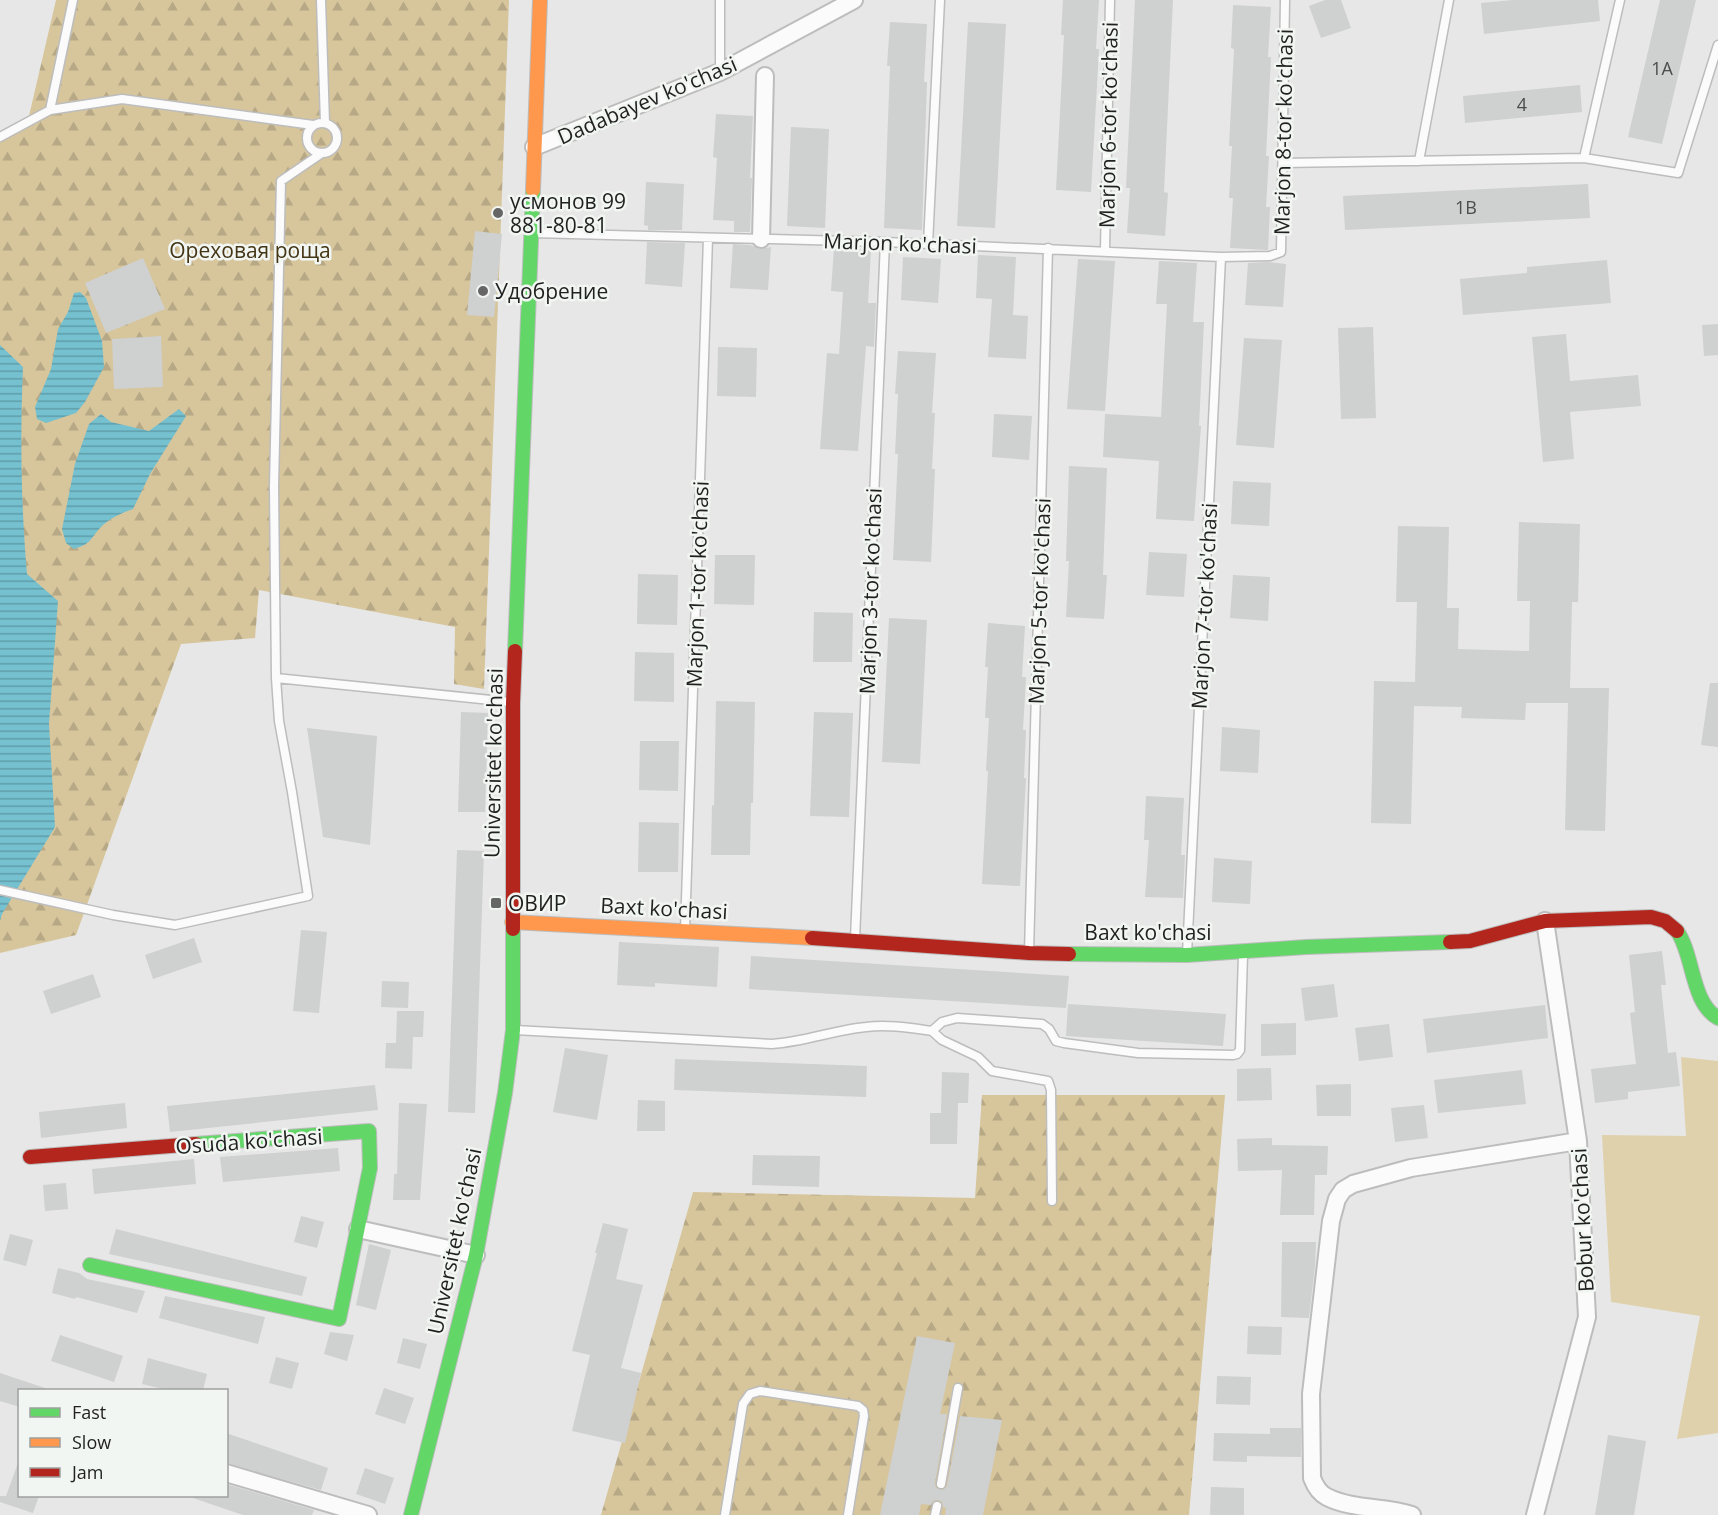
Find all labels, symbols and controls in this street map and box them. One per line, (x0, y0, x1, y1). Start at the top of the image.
street label: Marjon 6-tor ko'chasi (1092, 22, 1124, 228)
street label: Marjon 8-tor ko'chasi (1267, 29, 1299, 235)
street label: Dadabayev ko'chasi (553, 50, 741, 150)
house number: 1А (1651, 56, 1673, 80)
house number: 4 (1517, 92, 1527, 116)
place label: усмонов 99 881-80-81 (510, 187, 626, 239)
house number: 1B (1455, 195, 1477, 219)
marker: усмонов 99 881-80-81 (491, 206, 505, 220)
street label: Marjon ko'chasi (823, 226, 977, 260)
park label: Ореховая роща (169, 236, 331, 264)
place label: Удобрение (495, 277, 608, 305)
marker: Удобрение (476, 284, 490, 298)
street label: Marjon 1-tor ko'chasi (679, 480, 715, 688)
street label: Marjon 3-tor ko'chasi (852, 487, 888, 695)
street label: Marjon 5-tor ko'chasi (1021, 497, 1057, 705)
street label: Marjon 7-tor ko'chasi (1185, 502, 1223, 710)
street label: Universitet ko'chasi (477, 668, 509, 858)
place label: ОВИР (508, 889, 567, 917)
street label: Baxt ko'chasi (600, 891, 728, 925)
marker: ОВИР (489, 896, 503, 910)
street label: Baxt ko'chasi (1084, 918, 1212, 946)
street label: Osuda ko'chasi (175, 1122, 323, 1160)
street label: Universitet ko'chasi (421, 1145, 487, 1337)
street label: Bobur ko'chasi (1564, 1147, 1600, 1293)
legend (18, 1389, 228, 1497)
text: Fast (72, 1400, 106, 1424)
text: Slow (72, 1430, 111, 1454)
text: Jam (70, 1460, 104, 1484)

